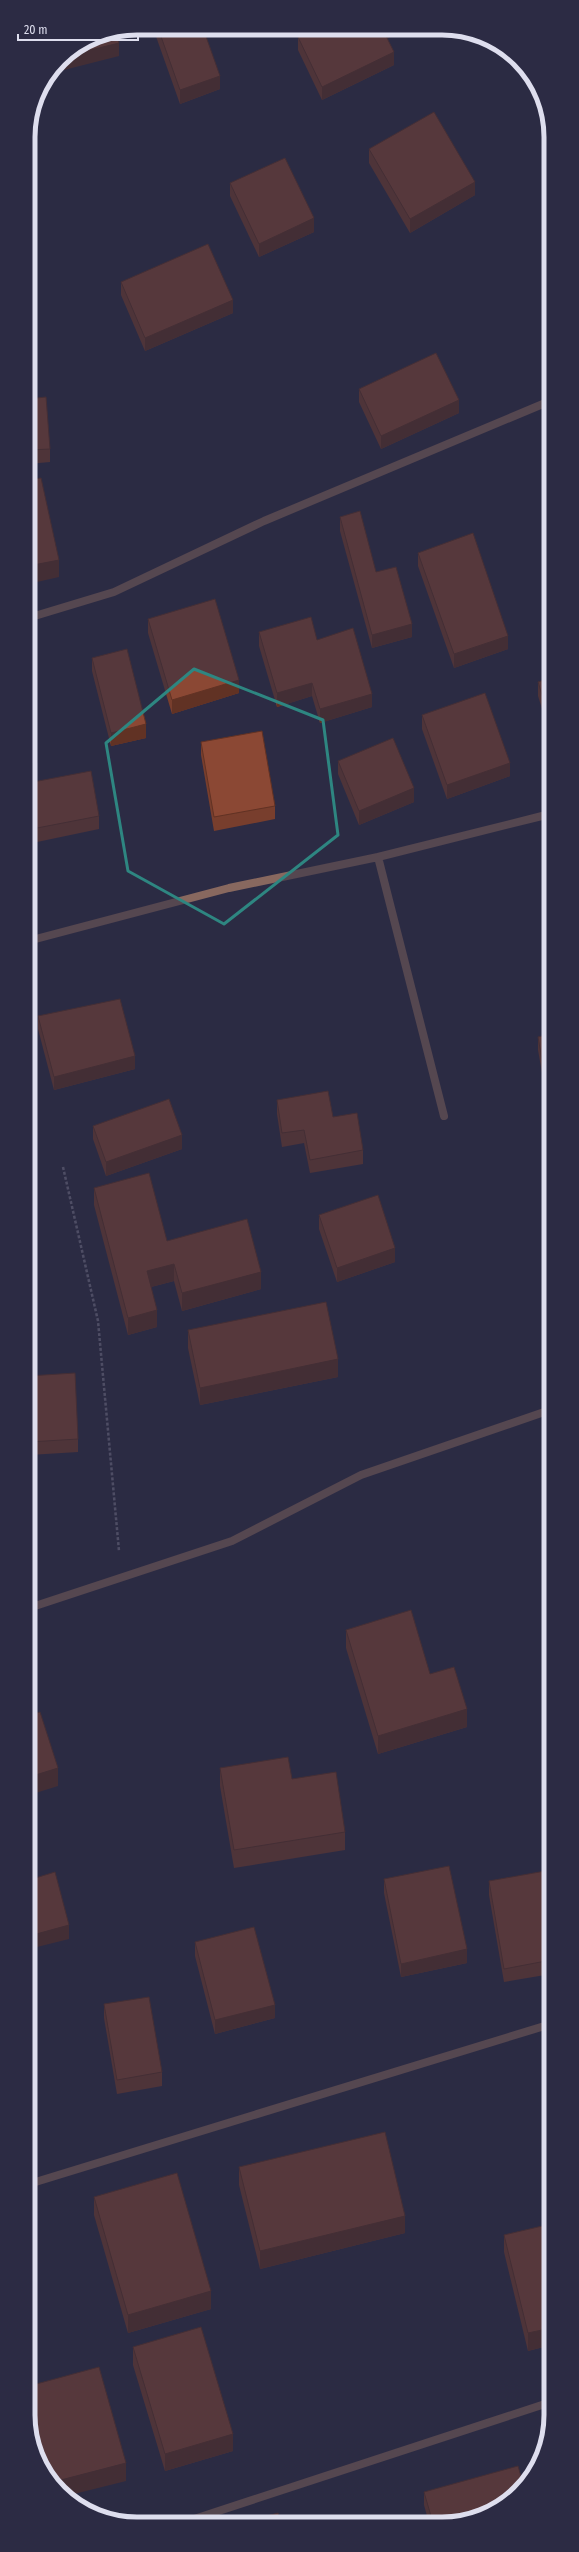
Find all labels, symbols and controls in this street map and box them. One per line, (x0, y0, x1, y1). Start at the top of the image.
scale bar (18, 16, 138, 42)
text: 20 m (24, 23, 48, 37)

